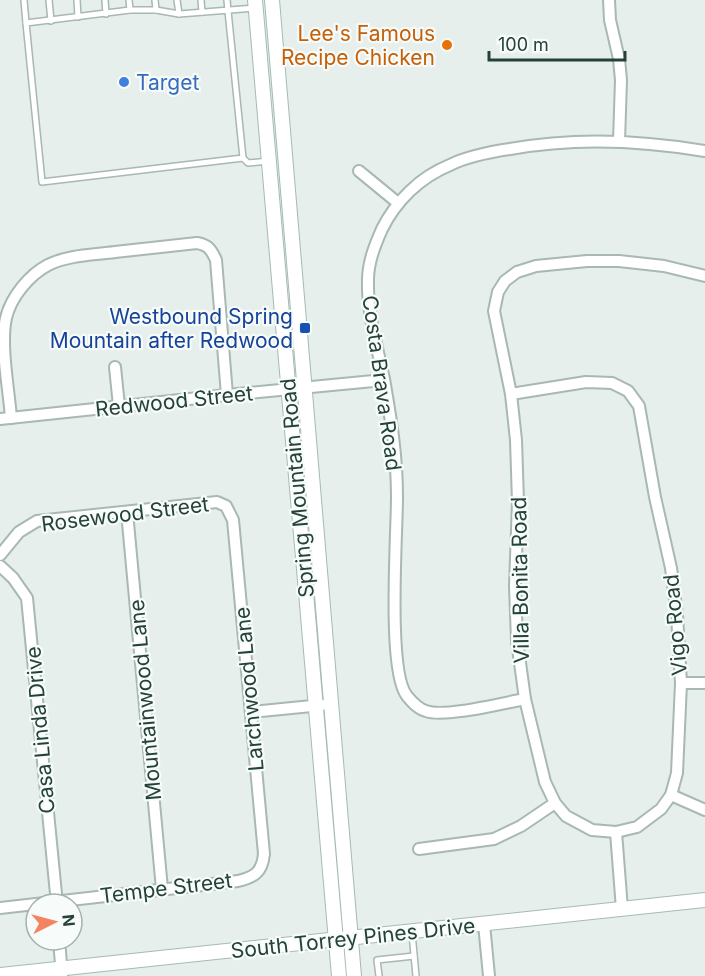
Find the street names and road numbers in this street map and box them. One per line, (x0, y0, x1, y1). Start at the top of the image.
street label: Costa Brava Road (357, 294, 407, 472)
street label: Spring Mountain Road (275, 377, 319, 599)
street label: Redwood Street (94, 380, 254, 422)
street label: Rosewood Street (40, 491, 210, 537)
street label: Villa Bonita Road (506, 496, 534, 664)
street label: Vigo Road (658, 573, 692, 677)
street label: Mountainwood Lane (124, 598, 166, 802)
street label: Larchwood Lane (229, 606, 269, 772)
street label: Casa Linda Drive (20, 645, 60, 815)
street label: Tempe Street (99, 867, 234, 909)
street label: South Torrey Pines Drive (229, 913, 477, 963)

